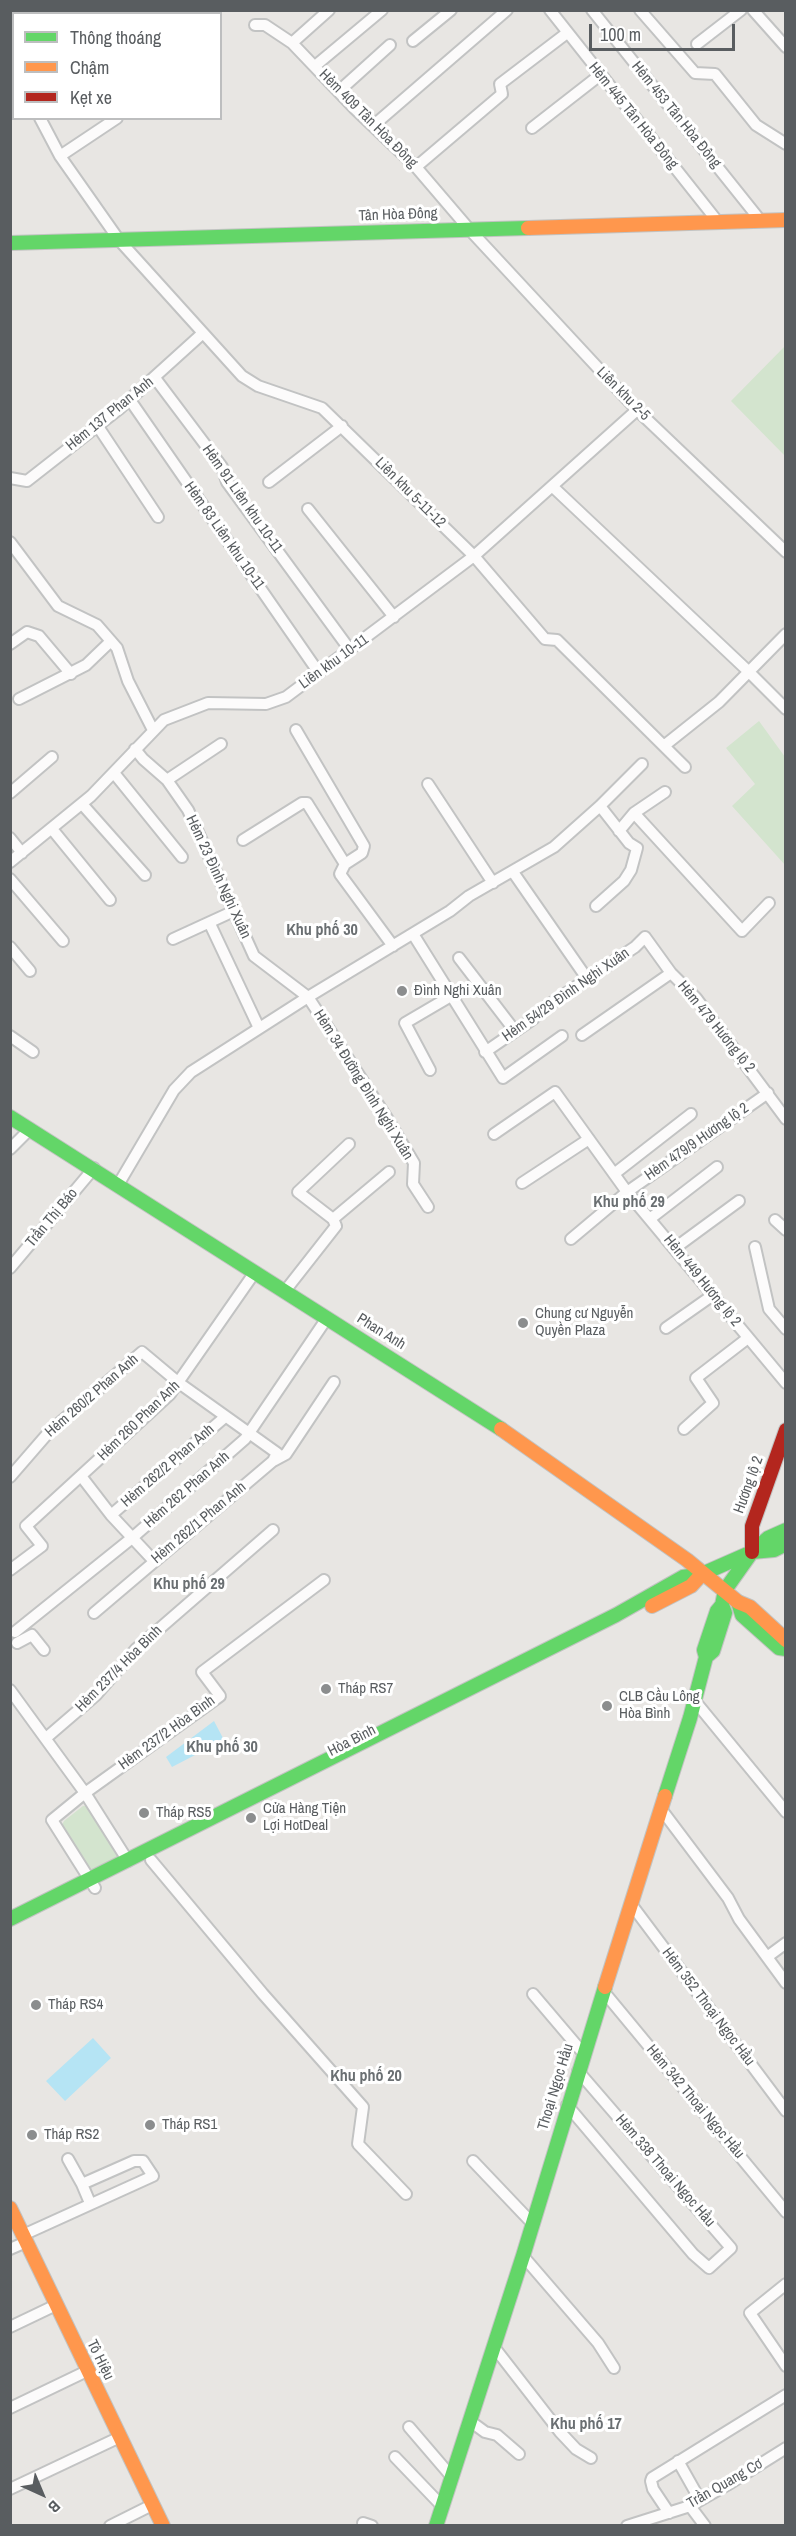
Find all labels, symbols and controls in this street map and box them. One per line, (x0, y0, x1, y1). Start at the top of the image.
legend (12, 12, 222, 120)
scale bar (592, 12, 738, 50)
text: 100 m (600, 22, 641, 47)
text: Thông thoáng (70, 25, 161, 50)
text: Chậm (70, 55, 109, 80)
street label: Hẻm 453 Tân Hòa Đông (627, 58, 725, 172)
street label: Hẻm 445 Tân Hòa Đông (584, 59, 682, 173)
street label: Hẻm 409 Tân Hòa Đông (315, 66, 421, 172)
text: Kẹt xe (70, 85, 112, 110)
street label: Tân Hòa Đông (358, 205, 438, 225)
street label: Liên khu 2-5 (592, 363, 654, 425)
street label: Hẻm 137 Phan Anh (63, 373, 157, 455)
street label: Hẻm 91 Liên khu 10-11 (198, 442, 286, 556)
street label: Liên khu 5-11-12 (371, 454, 449, 532)
street label: Hẻm 83 Liên khu 10-11 (180, 479, 268, 593)
street label: Liên khu 10-11 (296, 631, 372, 693)
street label: Hẻm 23 Đình Nghi Xuân (182, 812, 254, 942)
district label: Khu phố 30 (286, 921, 358, 941)
street label: Hẻm 54/29 Đình Nghi Xuân (499, 944, 633, 1046)
street label: Hẻm 479 Hương lộ 2 (674, 977, 758, 1077)
place label: Đình Nghi Xuân (414, 982, 502, 1000)
marker: Đình Nghi Xuân (395, 984, 409, 998)
street label: Hẻm 34 Đường Đình Nghi Xuân (309, 1007, 417, 1163)
street label: Hẻm 479/9 Hương lộ 2 (641, 1099, 753, 1185)
street label: Trần Thị Báo (22, 1185, 82, 1251)
district label: Khu phố 29 (593, 1193, 665, 1213)
street label: Hẻm 449 Hương lộ 2 (660, 1231, 744, 1331)
place label: Chung cư Nguyễn Quyền Plaza (535, 1305, 633, 1340)
street label: Phan Anh (353, 1310, 409, 1354)
marker: Chung cư Nguyễn Quyền Plaza (516, 1316, 530, 1330)
street label: Hẻm 260/2 Phan Anh (42, 1351, 142, 1441)
street label: Hẻm 260 Phan Anh (94, 1377, 184, 1465)
street label: Hẻm 262/2 Phan Anh (118, 1421, 218, 1511)
street label: Hẻm 262 Phan Anh (141, 1448, 233, 1532)
street label: Hương lộ 2 (730, 1454, 768, 1516)
street label: Hẻm 262/1 Phan Anh (148, 1478, 250, 1568)
district label: Khu phố 29 (153, 1575, 225, 1595)
street label: Hẻm 237/4 Hòa Bình (72, 1622, 166, 1716)
place label: Tháp RS7 (338, 1680, 393, 1698)
marker: Tháp RS7 (319, 1682, 333, 1696)
place label: CLB Cầu Lông Hòa Bình (619, 1688, 700, 1723)
street label: Hẻm 237/2 Hòa Bình (115, 1692, 219, 1774)
marker: CLB Cầu Lông Hòa Bình (600, 1699, 614, 1713)
street label: Hòa Bình (325, 1721, 379, 1761)
district label: Khu phố 30 (186, 1738, 258, 1758)
place label: Cửa Hàng Tiện Lợi HotDeal (263, 1800, 346, 1835)
place label: Tháp RS5 (156, 1804, 211, 1822)
marker: Tháp RS5 (137, 1806, 151, 1820)
marker: Cửa Hàng Tiện Lợi HotDeal (244, 1811, 258, 1825)
street label: Hẻm 352 Thoại Ngọc Hầu (658, 1945, 758, 2069)
place label: Tháp RS4 (48, 1996, 103, 2014)
marker: Tháp RS4 (29, 1998, 43, 2012)
street label: Hẻm 342 Thoại Ngọc Hầu (642, 2041, 748, 2163)
street label: Thoại Ngọc Hầu (534, 2042, 578, 2132)
district label: Khu phố 20 (330, 2067, 402, 2087)
street label: Hẻm 338 Thoại Ngọc Hầu (611, 2111, 719, 2231)
place label: Tháp RS1 (162, 2116, 217, 2134)
marker: Tháp RS1 (143, 2118, 157, 2132)
place label: Tháp RS2 (44, 2126, 99, 2144)
marker: Tháp RS2 (25, 2128, 39, 2142)
street label: Tô Hiệu (83, 2337, 117, 2383)
district label: Khu phố 17 (550, 2415, 622, 2435)
street label: Trần Quang Cơ (684, 2455, 766, 2513)
north arrow (12, 2464, 72, 2524)
text: B (43, 2496, 66, 2518)

